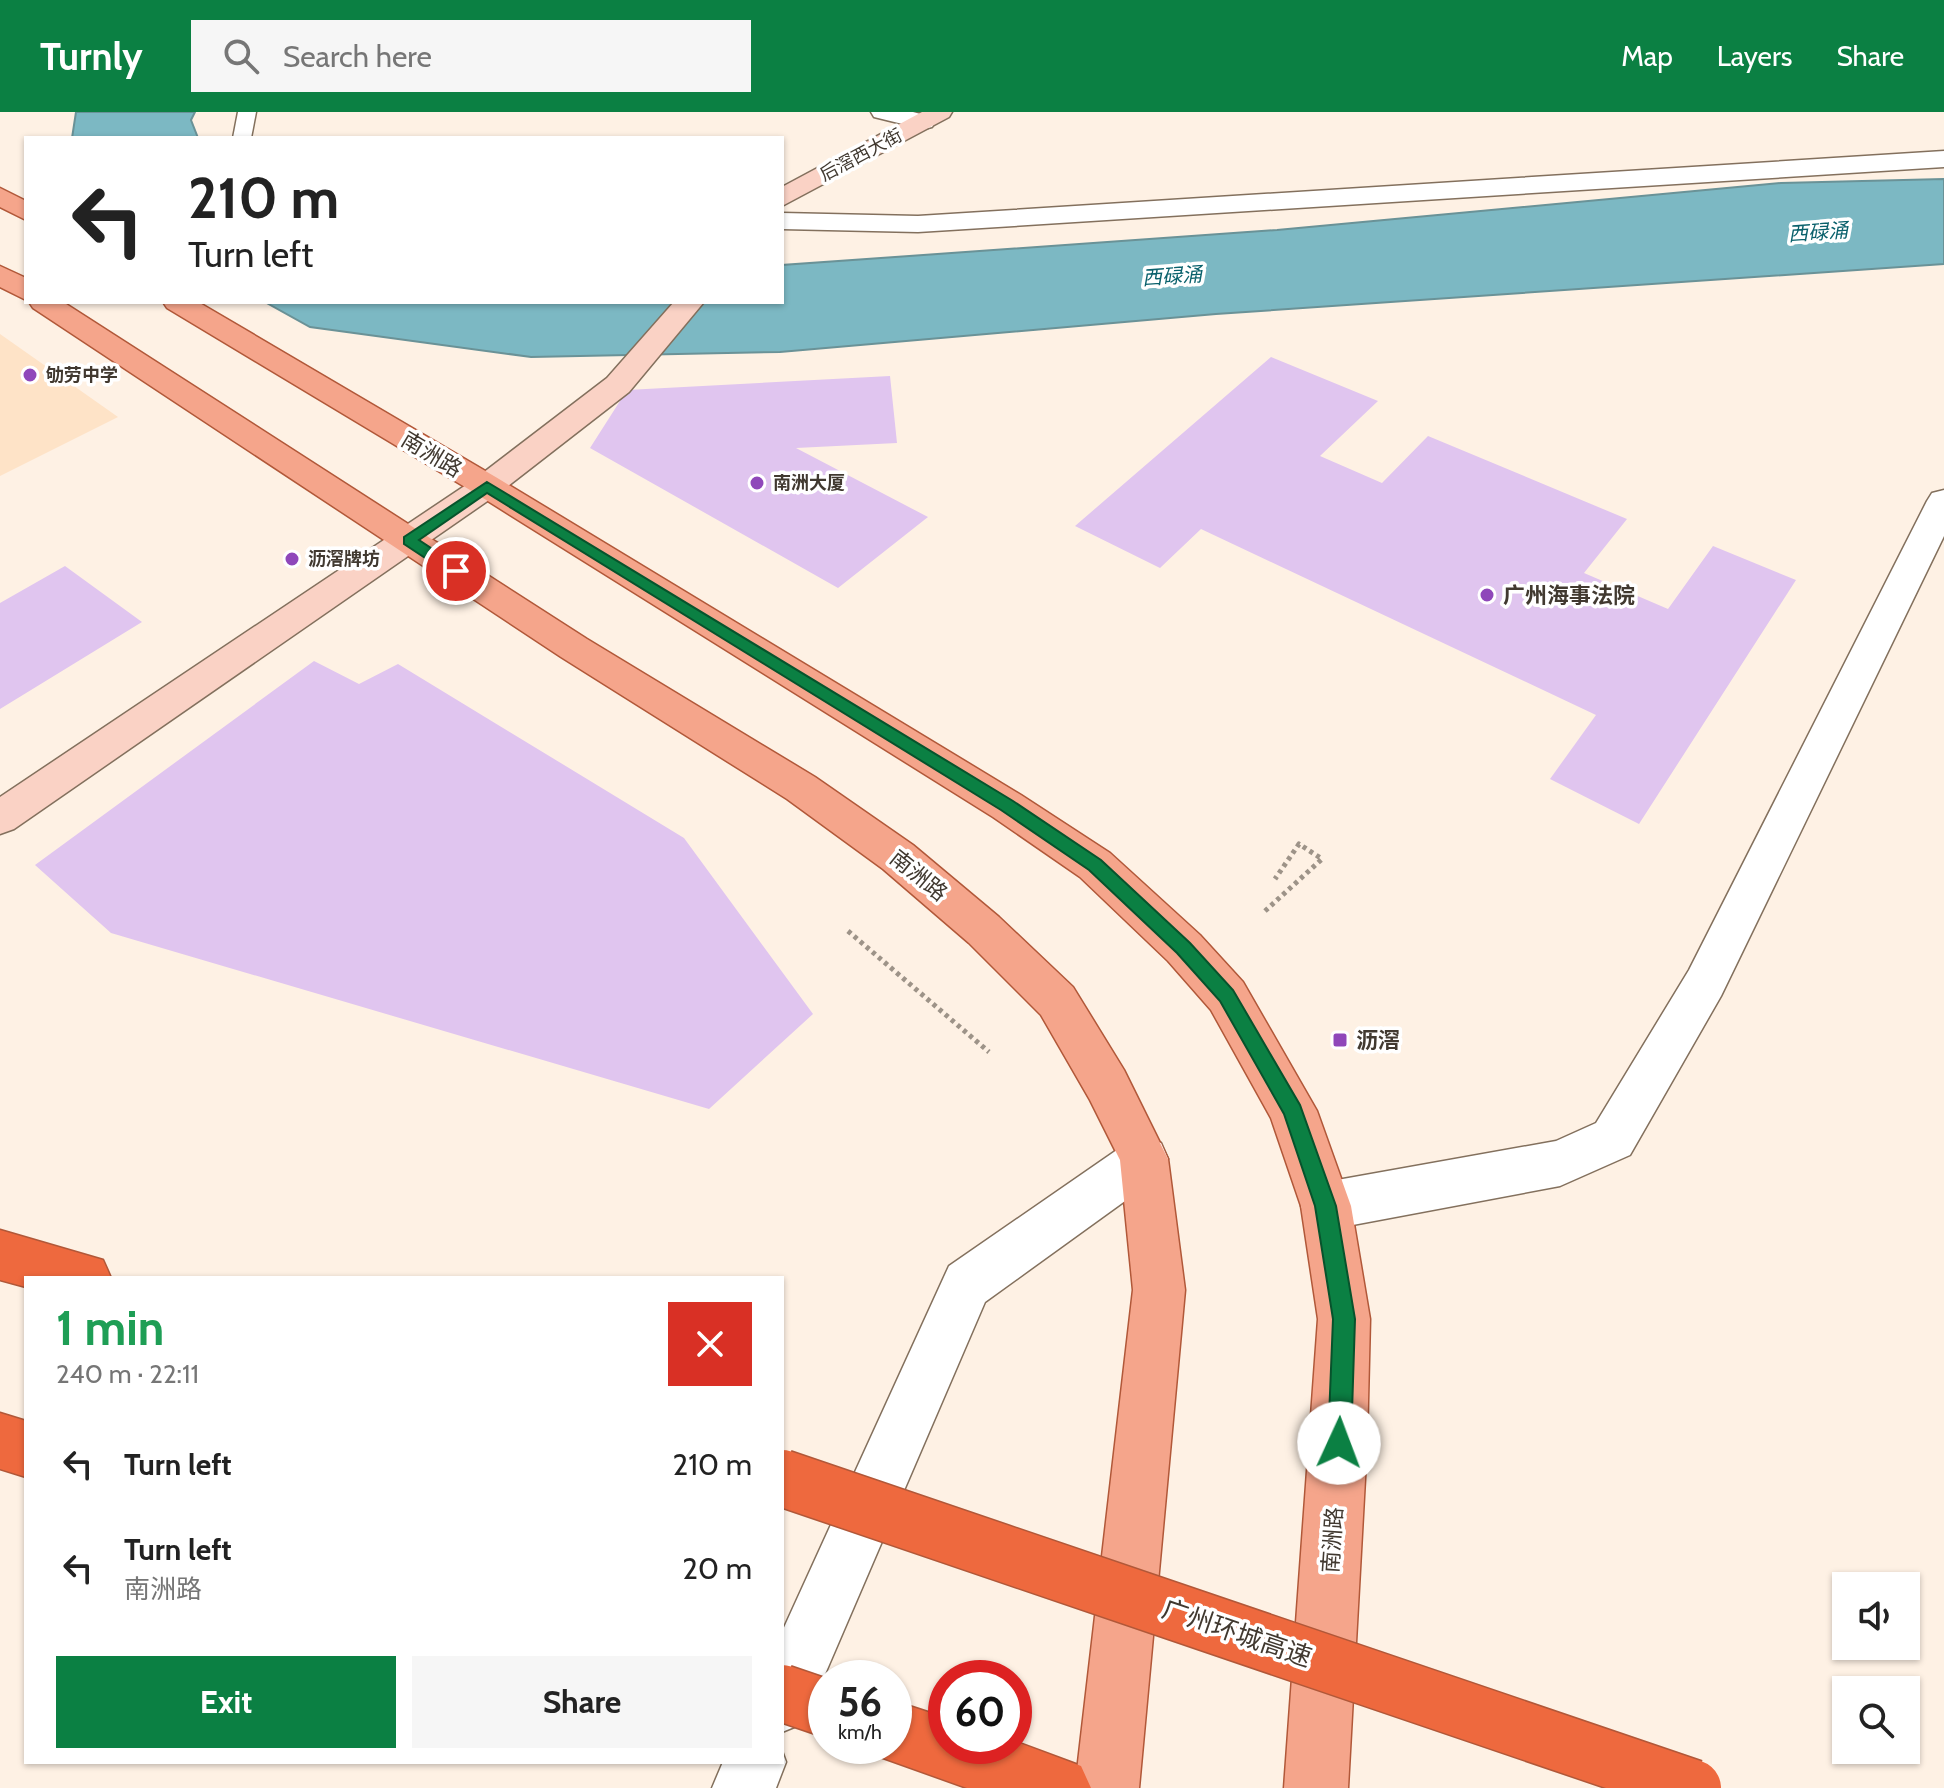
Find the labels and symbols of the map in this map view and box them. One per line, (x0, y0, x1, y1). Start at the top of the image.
street label: 后滘西大街 (816, 124, 906, 186)
water label: 西碌涌 (1787, 218, 1851, 246)
water label: 西碌涌 (1141, 262, 1205, 290)
place label: 劬劳中学 (46, 364, 118, 386)
marker: 劬劳中学 (21, 366, 39, 384)
street label: 南洲路 (396, 426, 467, 483)
place label: 南洲大厦 (773, 472, 845, 494)
marker: 南洲大厦 (748, 474, 766, 492)
pin (422, 537, 490, 605)
place label: 沥滘牌坊 (308, 548, 380, 570)
marker: 沥滘牌坊 (283, 550, 301, 568)
place label: 广州海事法院 (1503, 582, 1635, 609)
marker: 广州海事法院 (1478, 586, 1496, 604)
street label: 南洲路 (885, 844, 953, 907)
place label: 沥滘 (1356, 1027, 1400, 1054)
marker: 沥滘 (1331, 1031, 1349, 1049)
position arrow (1297, 1401, 1381, 1485)
street label: 南洲路 (1317, 1506, 1348, 1574)
street label: 广州环城高速 (1158, 1592, 1316, 1674)
speed limit sign: 60 (928, 1660, 1032, 1764)

